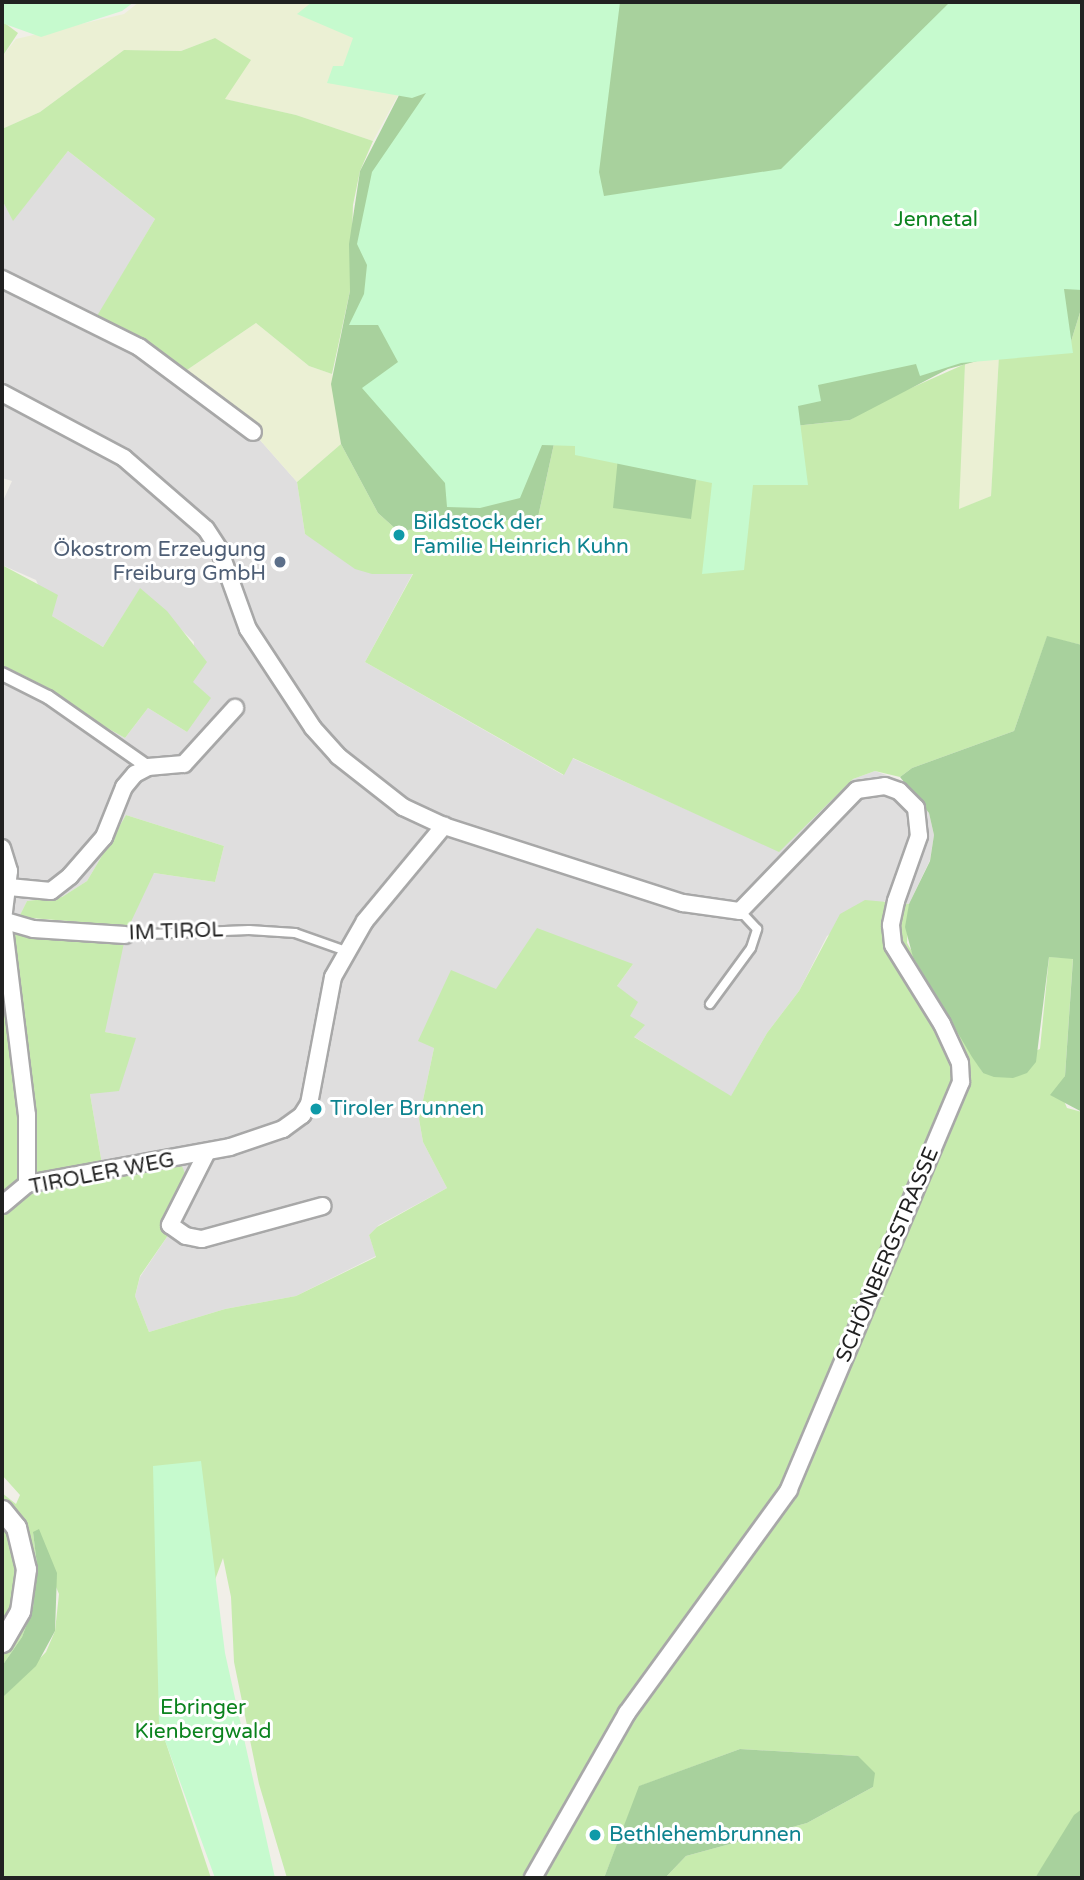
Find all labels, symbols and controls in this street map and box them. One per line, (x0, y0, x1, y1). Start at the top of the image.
park label: Jennetal (894, 207, 978, 233)
place label: Bildstock der Familie Heinrich Kuhn (413, 510, 629, 560)
marker: Bildstock der Familie Heinrich Kuhn (391, 527, 407, 543)
place label: Ökostrom Erzeugung Freiburg GmbH (53, 537, 266, 587)
marker: Ökostrom Erzeugung Freiburg GmbH (272, 554, 288, 570)
street label: IM TIROL (128, 918, 224, 946)
place label: Tiroler Brunnen (330, 1096, 484, 1122)
marker: Tiroler Brunnen (308, 1101, 324, 1117)
street label: SCHÖNBERGSTRASSE (831, 1144, 945, 1366)
street label: TIROLER WEG (27, 1148, 177, 1200)
park label: Ebringer Kienbergwald (135, 1695, 271, 1745)
place label: Bethlehembrunnen (609, 1822, 802, 1848)
marker: Bethlehembrunnen (587, 1827, 603, 1843)

